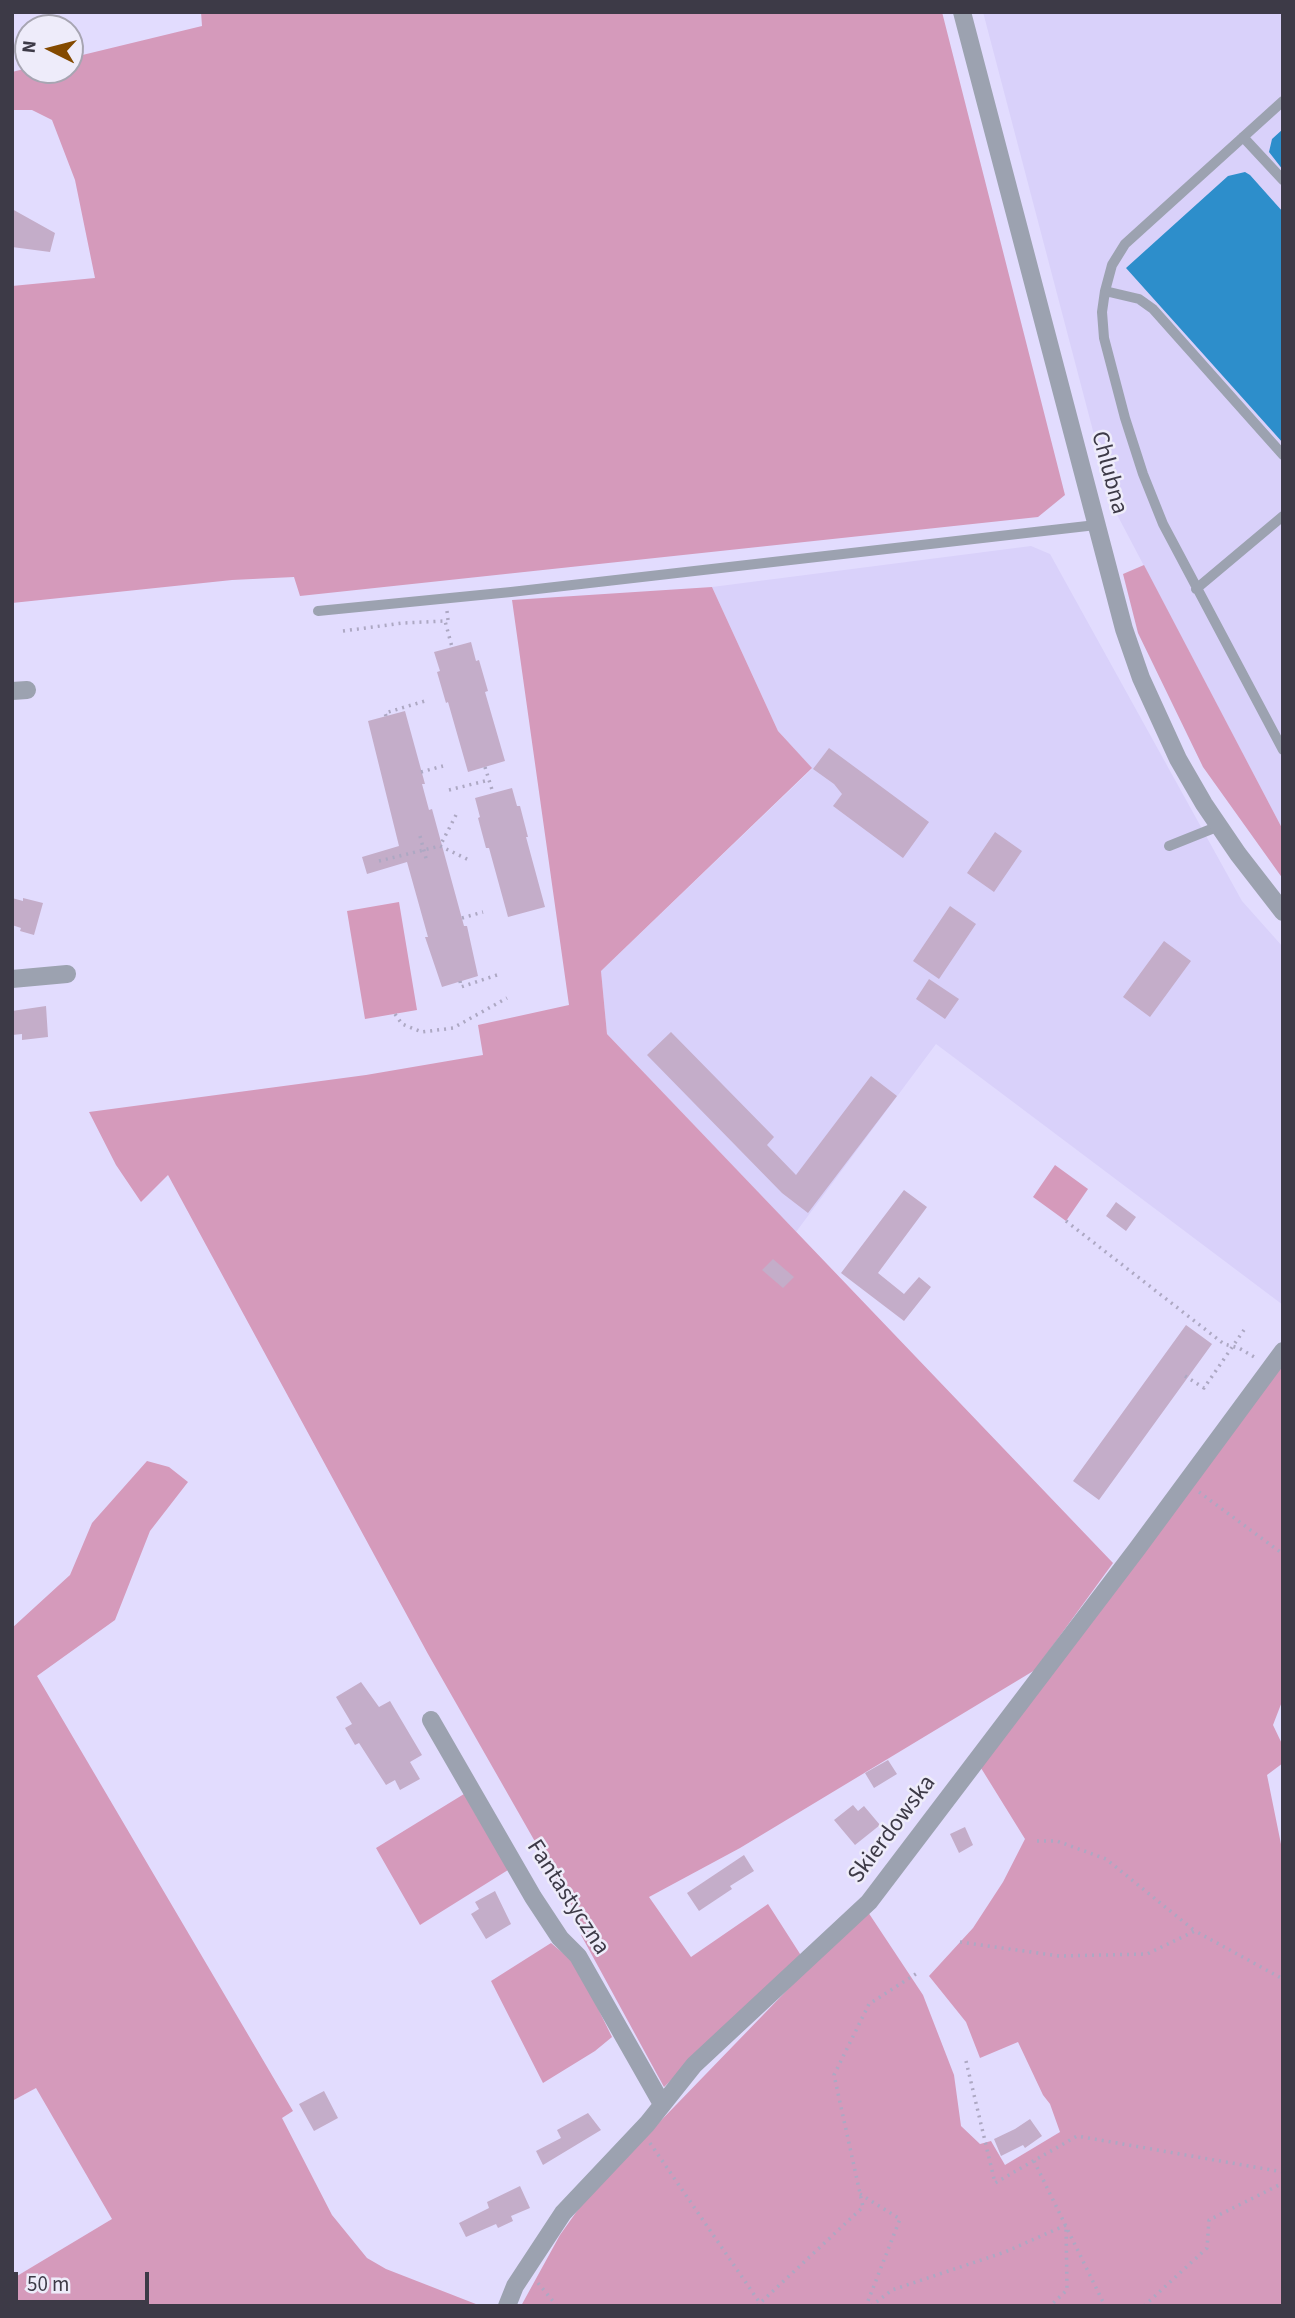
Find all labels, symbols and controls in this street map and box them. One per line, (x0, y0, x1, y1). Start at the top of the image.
north arrow (14, 14, 84, 84)
text: N (16, 39, 44, 55)
street label: Chlubna (1083, 428, 1133, 518)
street label: Skierdowska (843, 1770, 943, 1890)
street label: Fantastyczna (519, 1835, 615, 1961)
scale bar (18, 2258, 152, 2302)
text: 50 m (27, 2269, 69, 2299)

